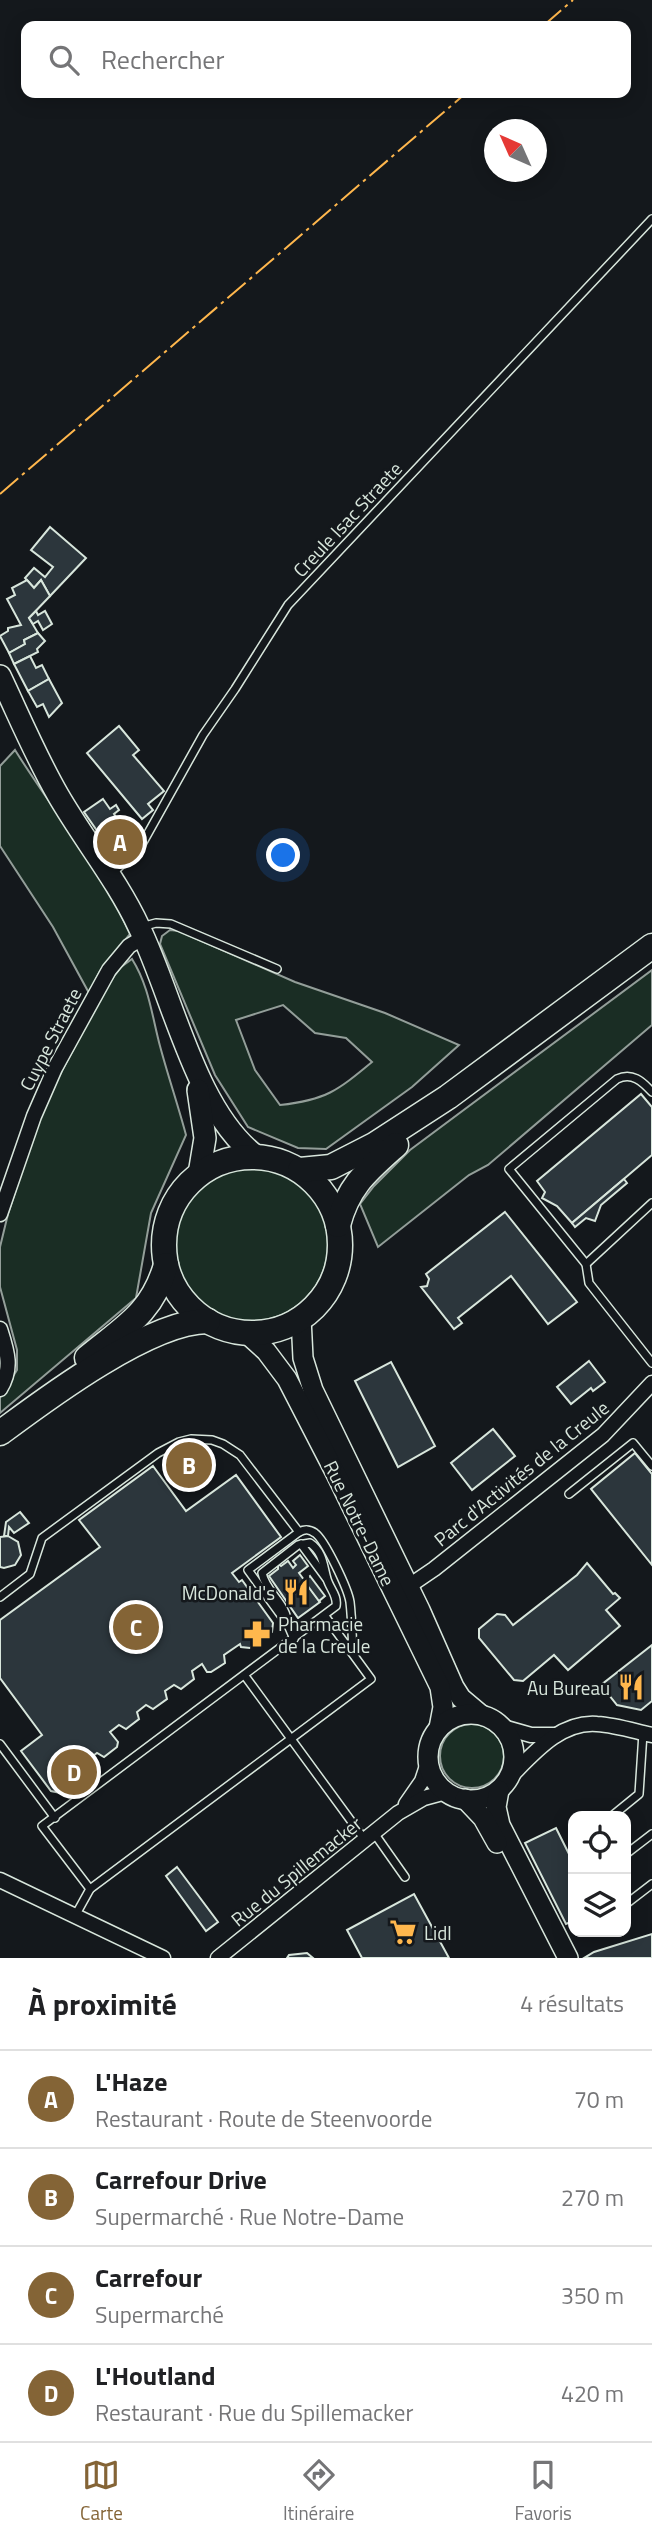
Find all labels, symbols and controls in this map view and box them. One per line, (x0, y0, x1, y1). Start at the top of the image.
search box (21, 21, 631, 98)
text: Rechercher (101, 40, 225, 79)
icon: search (45, 41, 83, 79)
north arrow (484, 119, 547, 182)
street label: Creule Isac Straete (286, 455, 408, 583)
pin: A (97, 816, 143, 868)
your location (266, 838, 300, 872)
street label: Cuype Straete (12, 983, 88, 1095)
street label: Parc d'Activités de la Creule (427, 1393, 615, 1553)
pin: B (166, 1439, 212, 1491)
street label: Rue Notre-Dame (317, 1455, 403, 1591)
restaurant icon: McDonald's (281, 1577, 311, 1607)
place label: McDonald's (182, 1578, 275, 1607)
pin: C (113, 1601, 159, 1653)
place label: Pharmacie de la Creule (278, 1609, 370, 1660)
pharmacy icon: Pharmacie de la Creule (242, 1619, 272, 1649)
restaurant icon: Au Bureau (616, 1672, 646, 1702)
place label: Au Bureau (527, 1673, 610, 1702)
pin: D (51, 1746, 97, 1798)
street label: Rue du Spillemacker (224, 1809, 368, 1933)
map controls (568, 1811, 631, 1937)
button: locate (568, 1811, 631, 1874)
button: layers (568, 1874, 631, 1937)
supermarket icon: Lidl (388, 1917, 418, 1947)
place label: Lidl (424, 1918, 452, 1947)
text: À proximité (28, 1981, 177, 2027)
text: 4 résultats (520, 1986, 624, 2021)
text: L'Haze (95, 2062, 167, 2101)
text: A (44, 2082, 58, 2117)
text: 70 m (574, 2082, 624, 2117)
text: Restaurant · Route de Steenvoorde (95, 2101, 432, 2136)
text: Carrefour Drive (95, 2160, 267, 2199)
text: B (44, 2180, 58, 2215)
text: 270 m (561, 2180, 624, 2215)
text: Supermarché · Rue Notre-Dame (95, 2199, 404, 2234)
text: Carrefour (95, 2258, 202, 2297)
text: C (45, 2278, 57, 2313)
text: 350 m (561, 2278, 624, 2313)
text: Supermarché (95, 2297, 224, 2332)
text: L'Houtland (95, 2356, 216, 2395)
text: D (44, 2376, 58, 2411)
text: 420 m (561, 2376, 624, 2411)
text: Restaurant · Rue du Spillemacker (95, 2395, 413, 2430)
tab: Carte (80, 2456, 123, 2527)
tab: Itinéraire (283, 2456, 354, 2527)
tab: Favoris (515, 2456, 572, 2527)

